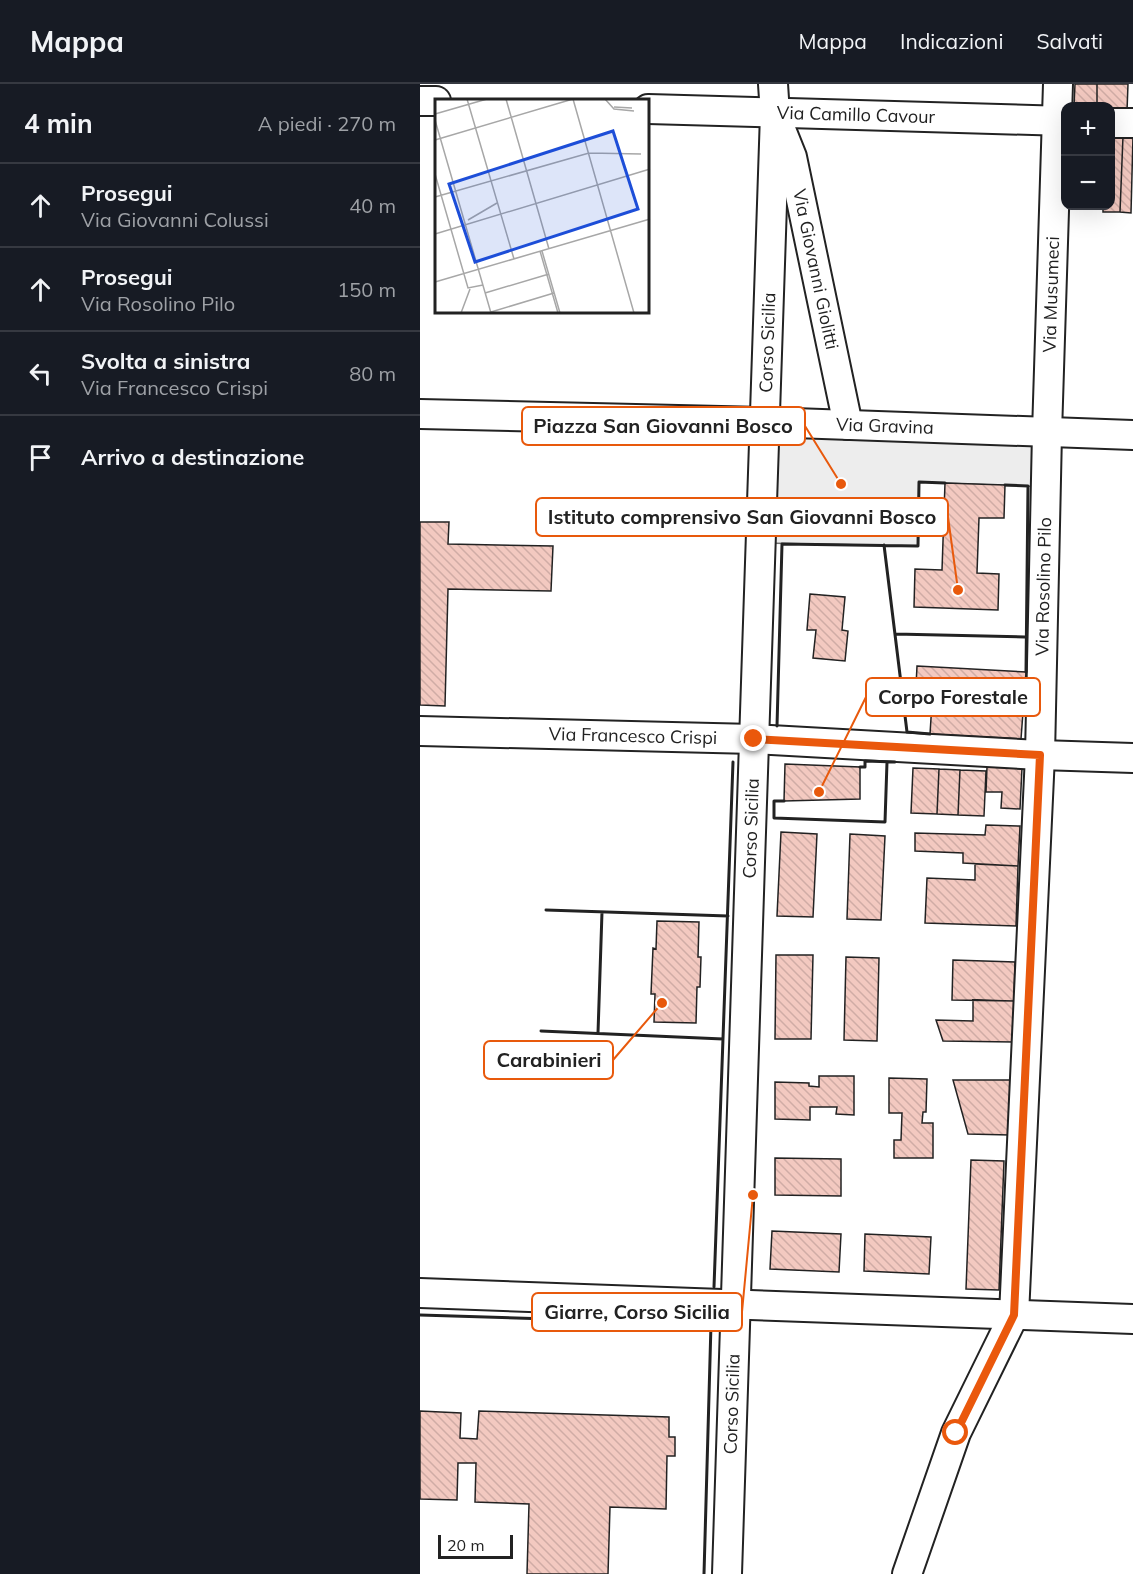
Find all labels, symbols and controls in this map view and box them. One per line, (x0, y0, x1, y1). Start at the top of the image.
text: Mappa (30, 24, 124, 59)
text: Mappa (799, 28, 867, 54)
text: Indicazioni (900, 28, 1003, 54)
text: Salvati (1036, 28, 1103, 54)
inset map (435, 99, 650, 314)
street label: Via Camillo Cavour (776, 101, 936, 128)
map controls (1061, 102, 1115, 210)
button: + (1061, 102, 1115, 156)
text: 4 min (24, 107, 93, 140)
text: A piedi · 270 m (258, 111, 396, 136)
button: − (1061, 156, 1115, 210)
text: Prosegui (81, 179, 173, 207)
street label: Via Giovanni Giolitti (788, 187, 844, 351)
icon: ahead (24, 189, 57, 222)
text: 40 m (349, 193, 396, 218)
text: Via Giovanni Colussi (81, 207, 269, 232)
street label: Via Musumeci (1038, 236, 1064, 353)
text: Prosegui (81, 263, 173, 291)
icon: ahead (24, 273, 57, 306)
text: 150 m (337, 277, 396, 302)
text: Via Rosolino Pilo (81, 291, 235, 316)
street label: Corso Sicilia (754, 292, 780, 393)
text: Svolta a sinistra (81, 347, 250, 375)
icon: left (24, 357, 57, 390)
text: 80 m (349, 361, 396, 386)
text: Via Francesco Crispi (81, 375, 268, 400)
callout: Piazza San Giovanni Bosco (522, 407, 805, 445)
street label: Via Gravina (835, 412, 934, 439)
text: Piazza San Giovanni Bosco (533, 413, 793, 438)
icon: arrive (24, 441, 57, 474)
text: Arrivo a destinazione (81, 443, 304, 471)
callout: Istituto comprensivo San Giovanni Bosco (536, 498, 948, 536)
text: Istituto comprensivo San Giovanni Bosco (548, 504, 936, 529)
street label: Via Rosolino Pilo (1030, 517, 1056, 656)
callout: Corpo Forestale (866, 678, 1040, 716)
text: Corpo Forestale (878, 684, 1028, 709)
street label: Via Francesco Crispi (548, 722, 717, 749)
route end (740, 725, 766, 751)
street label: Corso Sicilia (737, 778, 764, 879)
callout: Carabinieri (484, 1041, 613, 1079)
text: Carabinieri (497, 1047, 601, 1072)
callout: Giarre, Corso Sicilia (532, 1293, 742, 1331)
text: Giarre, Corso Sicilia (544, 1299, 730, 1324)
street label: Corso Sicilia (719, 1353, 745, 1455)
route start (942, 1419, 968, 1445)
scale bar (438, 1532, 513, 1560)
text: 20 m (447, 1535, 484, 1555)

